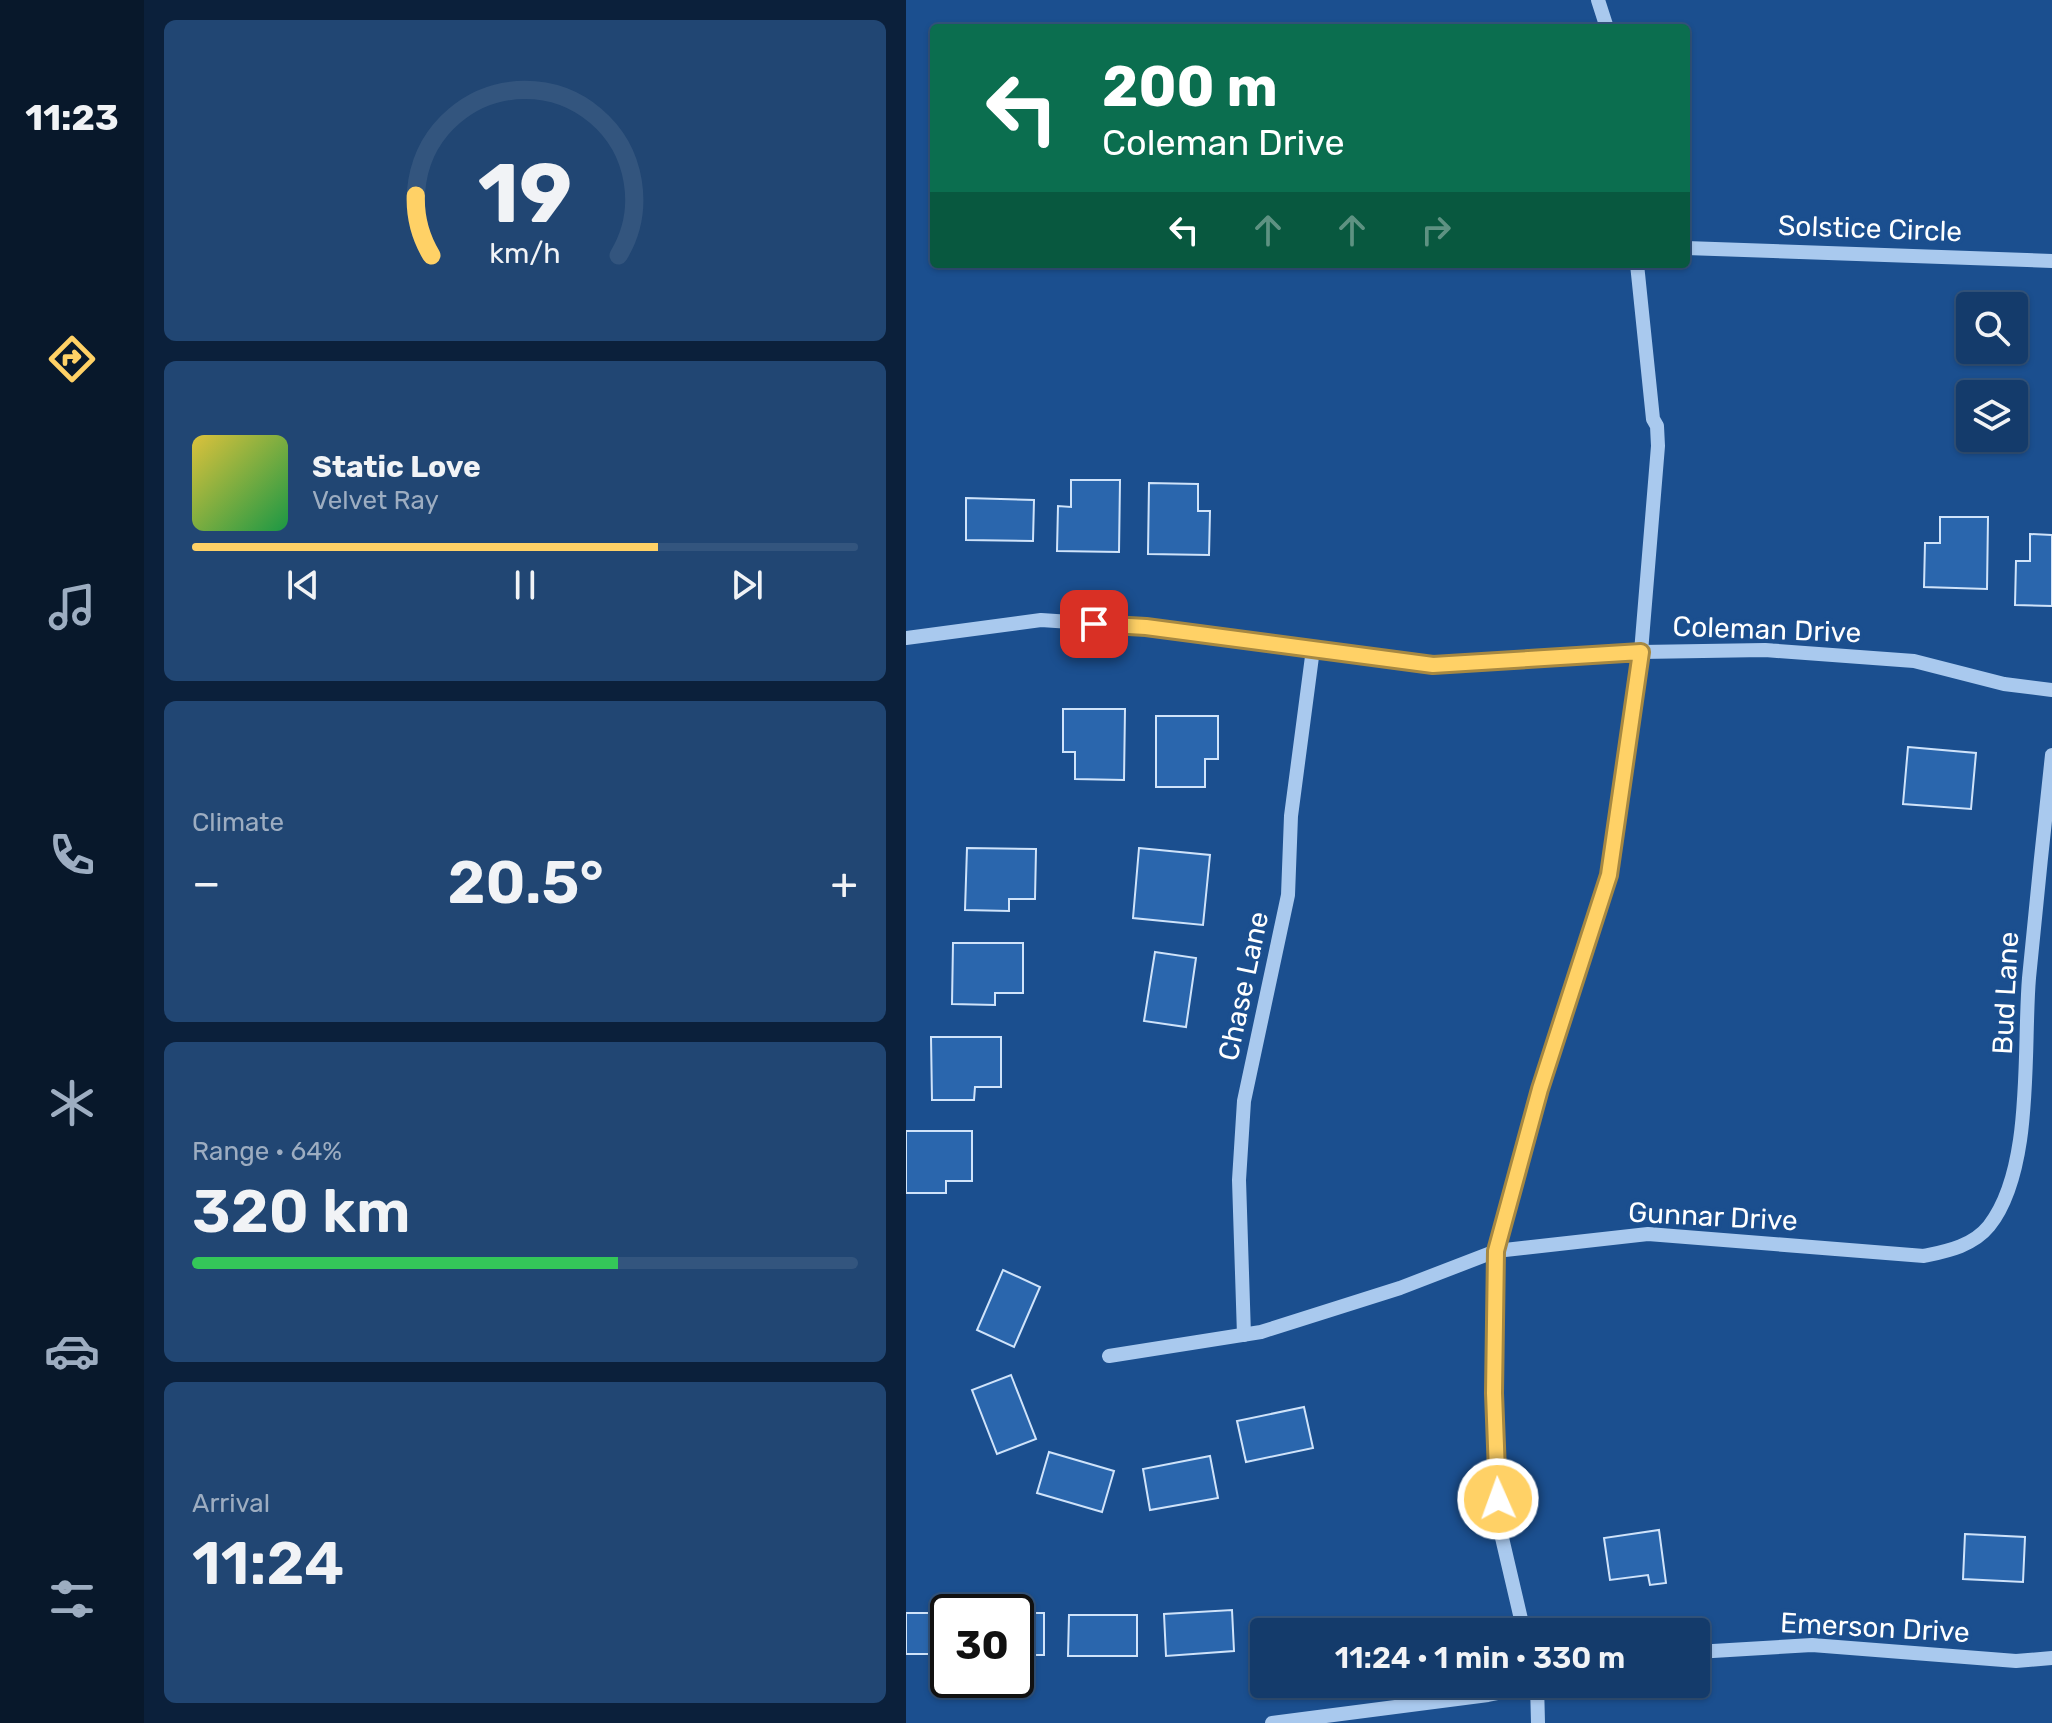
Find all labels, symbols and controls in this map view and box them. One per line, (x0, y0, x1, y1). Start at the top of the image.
text: 200 m (1102, 54, 1278, 120)
icon: left (970, 56, 1074, 160)
text: 11:23 (25, 96, 119, 139)
text: Coleman Drive (1102, 121, 1345, 164)
text: 19 (478, 144, 572, 243)
icon: left (1162, 208, 1206, 252)
icon: ahead (1246, 208, 1290, 252)
icon: ahead (1330, 208, 1374, 252)
icon: right (1414, 208, 1458, 252)
street label: Solstice Circle (1777, 209, 1963, 248)
text: km/h (489, 236, 561, 270)
map controls (1956, 292, 2028, 452)
button: search (1956, 292, 2028, 364)
icon: directions (44, 331, 100, 387)
button: layers (1956, 380, 2028, 452)
text: Static Love (312, 449, 481, 485)
text: Velvet Ray (312, 485, 439, 516)
icon: previous (281, 563, 325, 607)
icon: pause (503, 563, 547, 607)
icon: next (725, 563, 769, 607)
icon: music (44, 579, 100, 635)
pin (1060, 590, 1128, 658)
icon: arrive (1072, 602, 1116, 646)
street label: Coleman Drive (1672, 610, 1862, 649)
text: Climate (192, 807, 284, 838)
icon: phone (44, 827, 100, 883)
text: 20.5° (447, 847, 604, 918)
text: − (192, 857, 221, 909)
text: + (831, 857, 858, 909)
street label: Chase Lane (1212, 908, 1275, 1064)
street label: Bud Lane (1986, 931, 2025, 1055)
icon: climate (44, 1075, 100, 1131)
text: Range · 64% (192, 1136, 342, 1167)
text: 320 km (192, 1176, 411, 1247)
street label: Gunnar Drive (1627, 1196, 1799, 1237)
icon: car (44, 1323, 100, 1379)
position arrow (1456, 1457, 1540, 1541)
text: Arrival (192, 1488, 270, 1519)
text: 11:24 (192, 1528, 344, 1599)
icon: filters (44, 1571, 100, 1627)
speed limit sign: 30 (930, 1594, 1034, 1698)
street label: Emerson Drive (1779, 1606, 1971, 1649)
text: 11:24 · 1 min · 330 m (1335, 1640, 1625, 1676)

